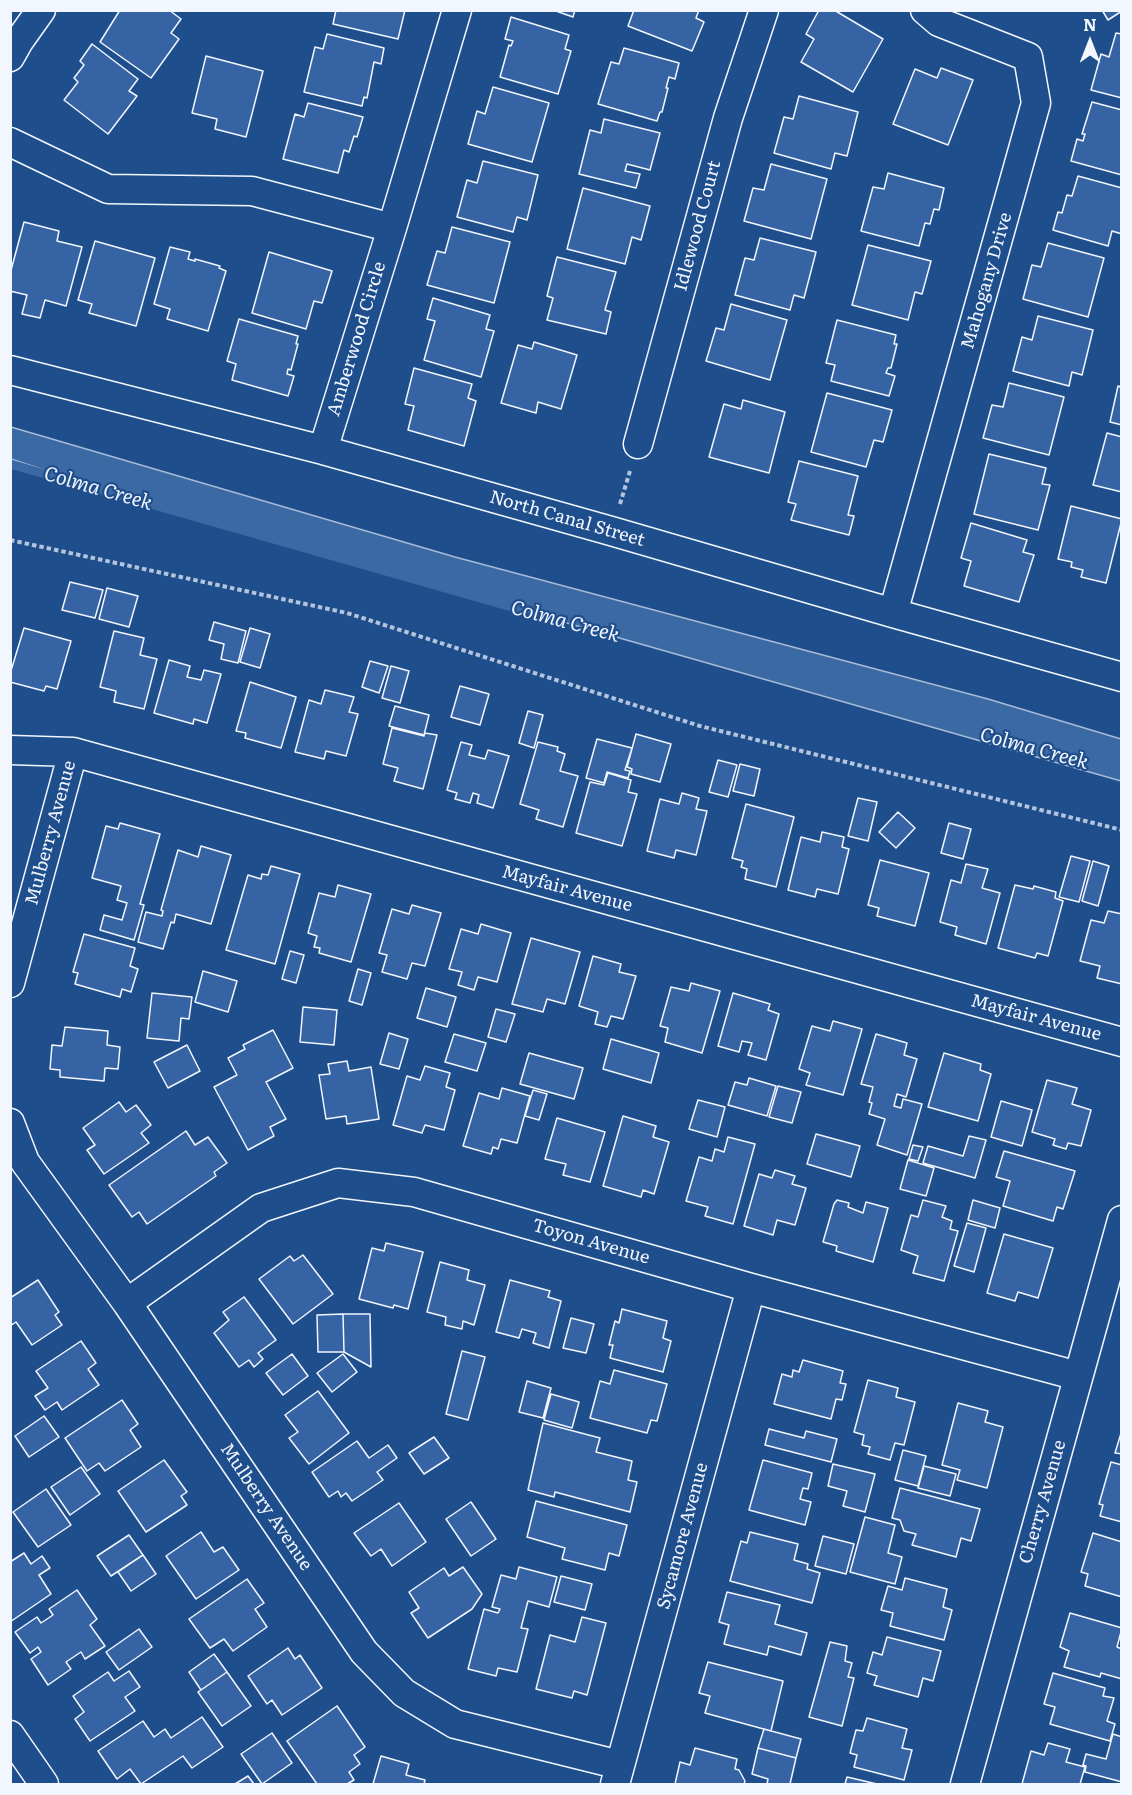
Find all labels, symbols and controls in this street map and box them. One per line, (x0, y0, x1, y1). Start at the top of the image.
north arrow (1060, 12, 1120, 72)
text: N (1083, 12, 1097, 36)
street label: Idlewood Court (670, 158, 726, 294)
street label: Mahogany Drive (957, 210, 1017, 352)
street label: Amberwood Circle (323, 259, 391, 419)
water label: Colma Creek (41, 462, 155, 516)
street label: North Canal Street (487, 487, 647, 551)
water label: Colma Creek (508, 596, 622, 648)
water label: Colma Creek (977, 723, 1091, 775)
street label: Mulberry Avenue (21, 758, 81, 908)
street label: Mayfair Avenue (499, 861, 635, 917)
street label: Mayfair Avenue (968, 990, 1104, 1046)
street label: Toyon Avenue (530, 1215, 652, 1269)
street label: Cherry Avenue (1015, 1438, 1071, 1566)
street label: Mulberry Avenue (215, 1439, 317, 1575)
street label: Sycamore Avenue (653, 1460, 713, 1612)

